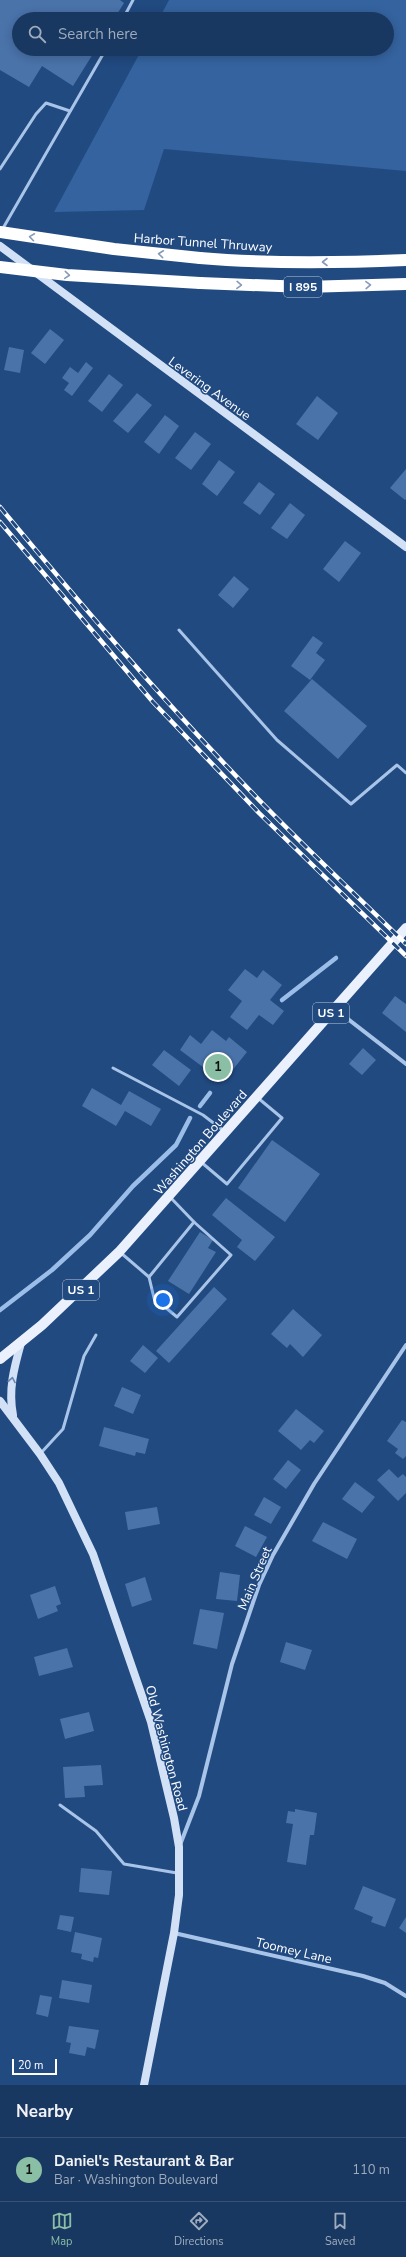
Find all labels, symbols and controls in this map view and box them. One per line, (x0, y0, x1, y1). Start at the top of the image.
search box (12, 12, 394, 56)
icon: search (26, 23, 48, 45)
text: Search here (58, 24, 138, 44)
street label: Harbor Tunnel Thruway (133, 229, 273, 257)
one-way arrow (29, 233, 35, 242)
one-way arrow (158, 250, 164, 259)
one-way arrow (322, 258, 328, 266)
one-way arrow (64, 270, 70, 279)
road number: I 895 (284, 277, 322, 297)
one-way arrow (235, 280, 242, 289)
one-way arrow (365, 281, 371, 290)
street label: Levering Avenue (165, 353, 254, 425)
road number: US 1 (313, 1003, 349, 1023)
pin: 1 (205, 1052, 231, 1082)
street label: Washington Boulevard (150, 1086, 252, 1199)
road number: US 1 (63, 1280, 99, 1300)
your location (153, 1290, 173, 1310)
one-way arrow (7, 1377, 16, 1384)
street label: Main Street (234, 1544, 277, 1613)
street label: Old Washington Road (141, 1683, 191, 1813)
street label: Toomey Lane (254, 1933, 334, 1968)
scale bar (12, 2057, 57, 2076)
text: 20 m (18, 2058, 43, 2073)
text: Nearby (16, 2100, 73, 2123)
text: Daniel's Restaurant & Bar (54, 2151, 234, 2171)
text: 1 (25, 2161, 33, 2179)
text: 110 m (352, 2161, 390, 2179)
text: Bar · Washington Boulevard (54, 2171, 218, 2189)
tab: Map (51, 2210, 73, 2249)
tab: Directions (174, 2210, 224, 2249)
tab: Saved (325, 2210, 355, 2249)

